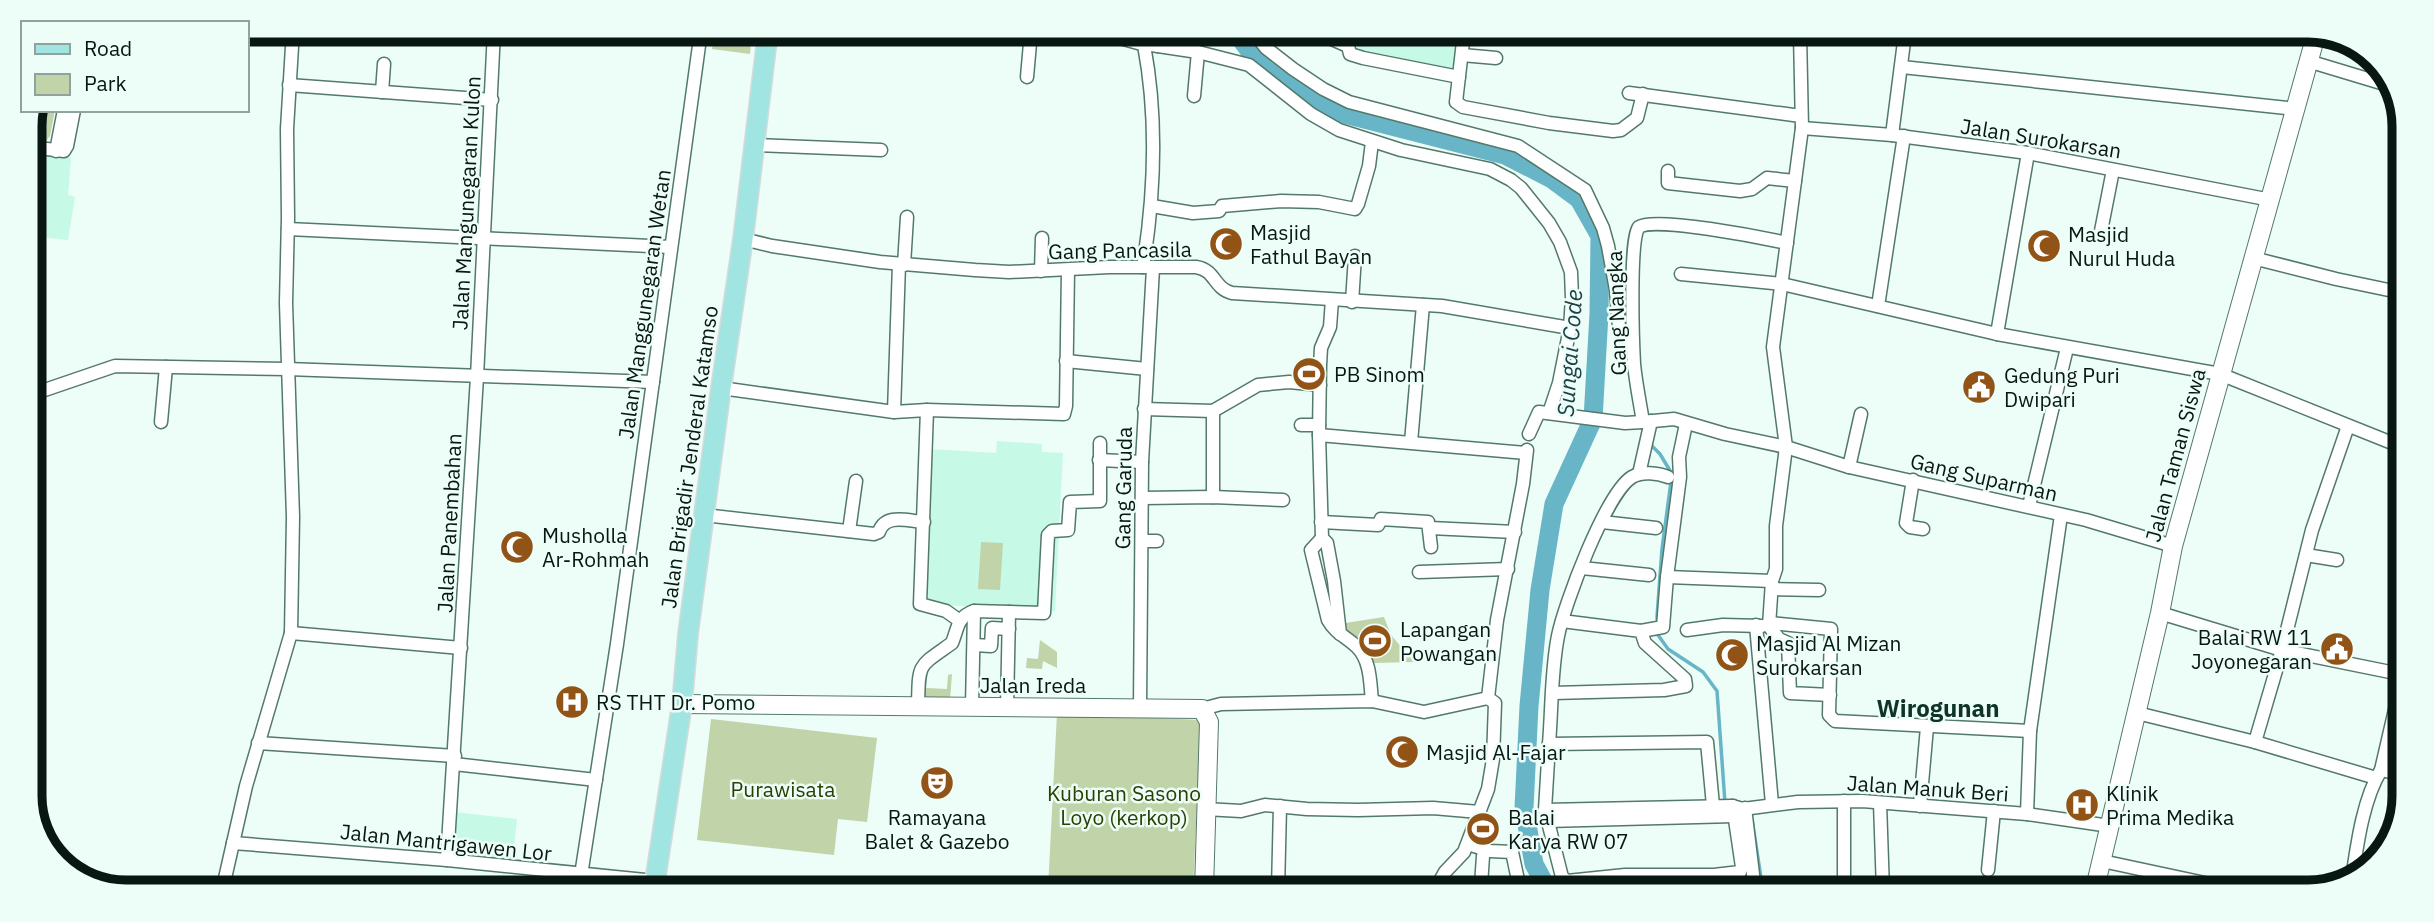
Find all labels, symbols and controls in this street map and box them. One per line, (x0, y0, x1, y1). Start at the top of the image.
legend (21, 21, 248, 112)
text: Road (84, 34, 132, 62)
text: Park (84, 69, 127, 97)
street label: Jalan Mangunegaran Kulon (445, 75, 487, 331)
street label: Jalan Surokarsan (1959, 111, 2123, 165)
street label: Jalan Manggunegaran Wetan (611, 167, 677, 441)
place label: Masjid Fathul Bayan (1250, 218, 1372, 270)
place label: Masjid Nurul Huda (2068, 220, 2175, 272)
mosque icon: Masjid Fathul Bayan (1207, 225, 1245, 263)
mosque icon: Masjid Nurul Huda (2025, 227, 2063, 265)
street label: Gang Pancasila (1048, 235, 1192, 265)
street label: Gang Nangka (1600, 250, 1632, 376)
water label: Sungai Code (1550, 288, 1588, 418)
street label: Jalan Brigadir Jenderal Katamso (654, 304, 724, 610)
sports icon: PB Sinom (1290, 355, 1328, 393)
place label: PB Sinom (1334, 360, 1425, 388)
place label: Gedung Puri Dwipari (2004, 361, 2120, 413)
street label: Jalan Taman Siswa (2138, 365, 2212, 545)
public building icon: Gedung Puri Dwipari (1960, 368, 1998, 406)
street label: Gang Garuda (1108, 426, 1138, 550)
street label: Jalan Panembahan (430, 433, 468, 613)
street label: Gang Suparman (1908, 446, 2060, 508)
place label: Musholla Ar-Rohmah (542, 521, 649, 573)
mosque icon: Musholla Ar-Rohmah (498, 528, 536, 566)
place label: Lapangan Powangan (1400, 615, 1497, 667)
sports icon: Lapangan Powangan (1356, 622, 1394, 660)
place label: Balai RW 11 Joyonegaran (2191, 623, 2312, 675)
place label: Masjid Al Mizan Surokarsan (1756, 629, 1901, 681)
public building icon: Balai RW 11 Joyonegaran (2318, 630, 2356, 668)
mosque icon: Masjid Al Mizan Surokarsan (1713, 636, 1751, 674)
street label: Jalan Ireda (980, 671, 1086, 699)
hospital icon: RS THT Dr. Pomo (553, 683, 591, 721)
place label: RS THT Dr. Pomo (596, 688, 755, 716)
district label: Wirogunan (1876, 692, 2000, 724)
mosque icon: Masjid Al-Fajar (1383, 733, 1421, 771)
place label: Masjid Al-Fajar (1426, 738, 1566, 766)
theatre icon: Ramayana Balet & Gazebo (918, 764, 956, 802)
street label: Jalan Manuk Beri (1846, 768, 2010, 808)
park label: Purawisata (731, 775, 835, 803)
park label: Kuburan Sasono Loyo (kerkop) (1047, 779, 1201, 831)
place label: Klinik Prima Medika (2106, 779, 2234, 831)
hospital icon: Klinik Prima Medika (2063, 786, 2101, 824)
place label: Ramayana Balet & Gazebo (865, 803, 1009, 855)
place label: Balai Karya RW 07 (1508, 803, 1629, 855)
sports icon: Balai Karya RW 07 (1464, 810, 1502, 848)
street label: Jalan Mantrigawen Lor (339, 817, 553, 867)

